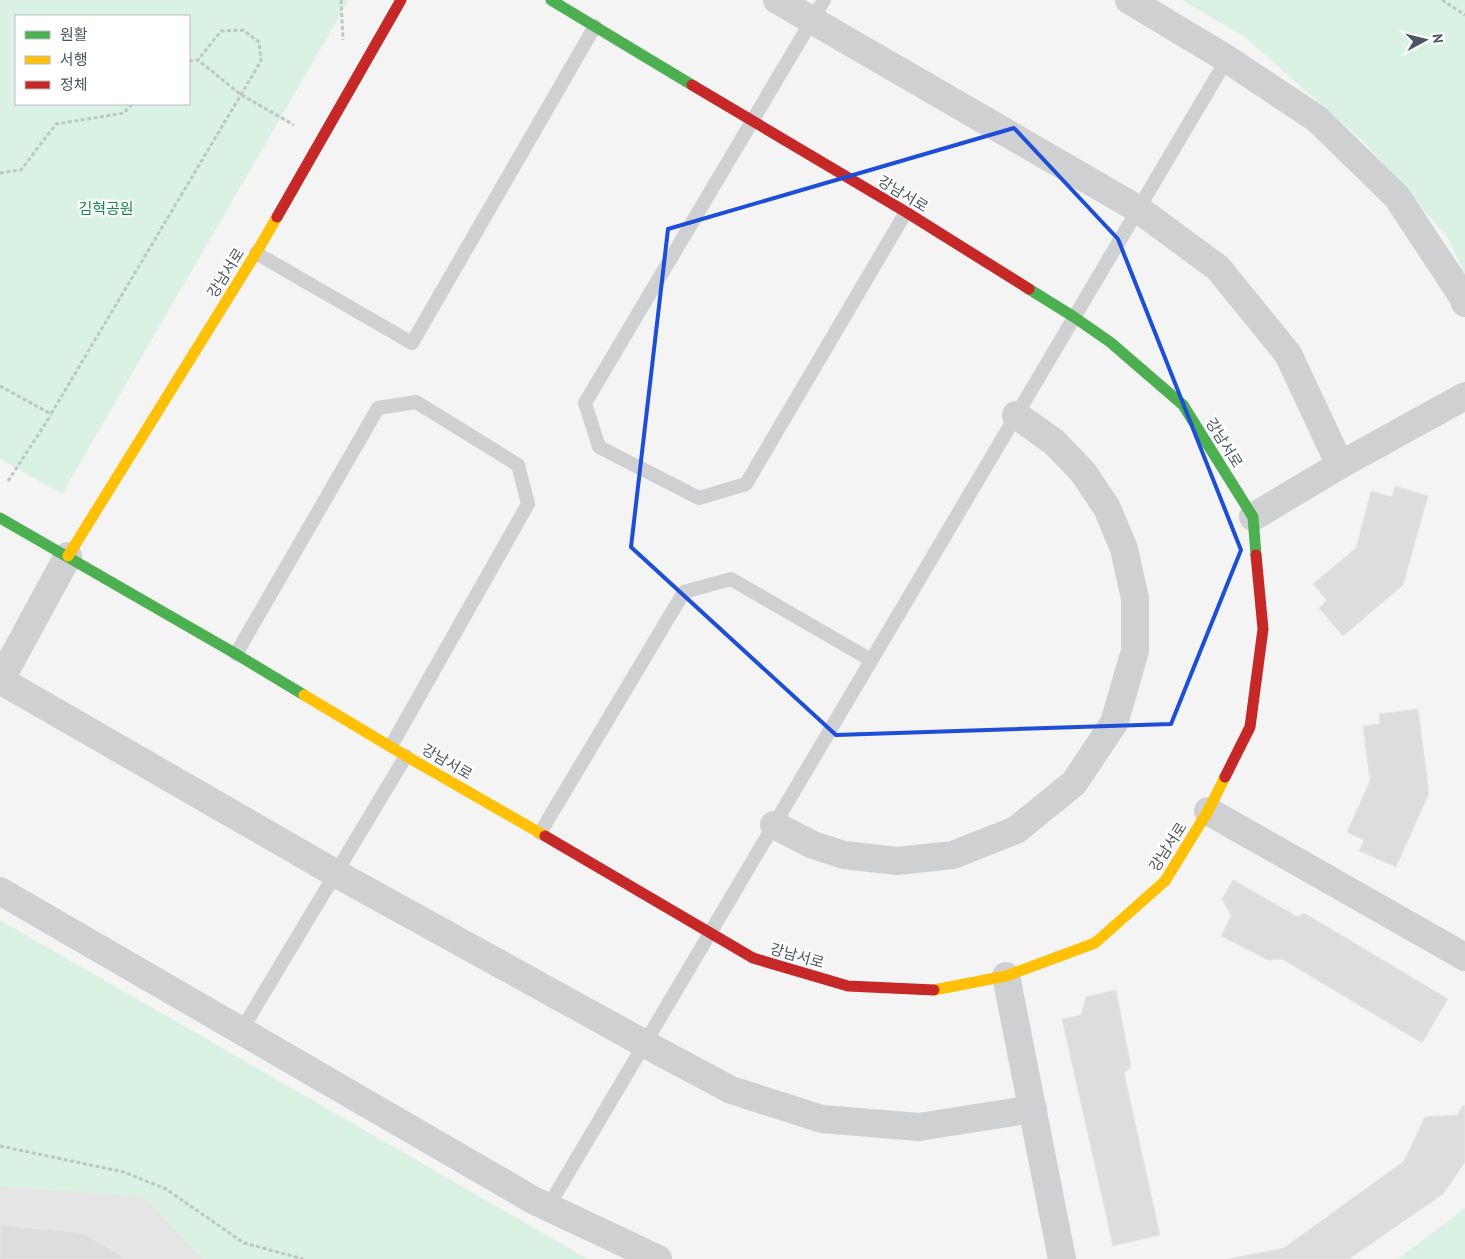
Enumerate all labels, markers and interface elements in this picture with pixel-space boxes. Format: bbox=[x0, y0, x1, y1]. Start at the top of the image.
legend bbox=[15, 15, 190, 105]
north arrow bbox=[1400, 15, 1450, 65]
text: 원활 bbox=[60, 25, 88, 44]
text: N bbox=[1428, 33, 1447, 44]
text: 서행 bbox=[60, 50, 88, 69]
text: 정체 bbox=[60, 75, 88, 94]
street label: 강남서로 bbox=[875, 171, 932, 216]
park label: 김혁공원 bbox=[78, 199, 134, 218]
street label: 강남서로 bbox=[203, 244, 248, 301]
street label: 강남서로 bbox=[1202, 414, 1247, 471]
street label: 강남서로 bbox=[419, 740, 476, 784]
street label: 강남서로 bbox=[1145, 818, 1191, 875]
street label: 강남서로 bbox=[768, 939, 826, 972]

